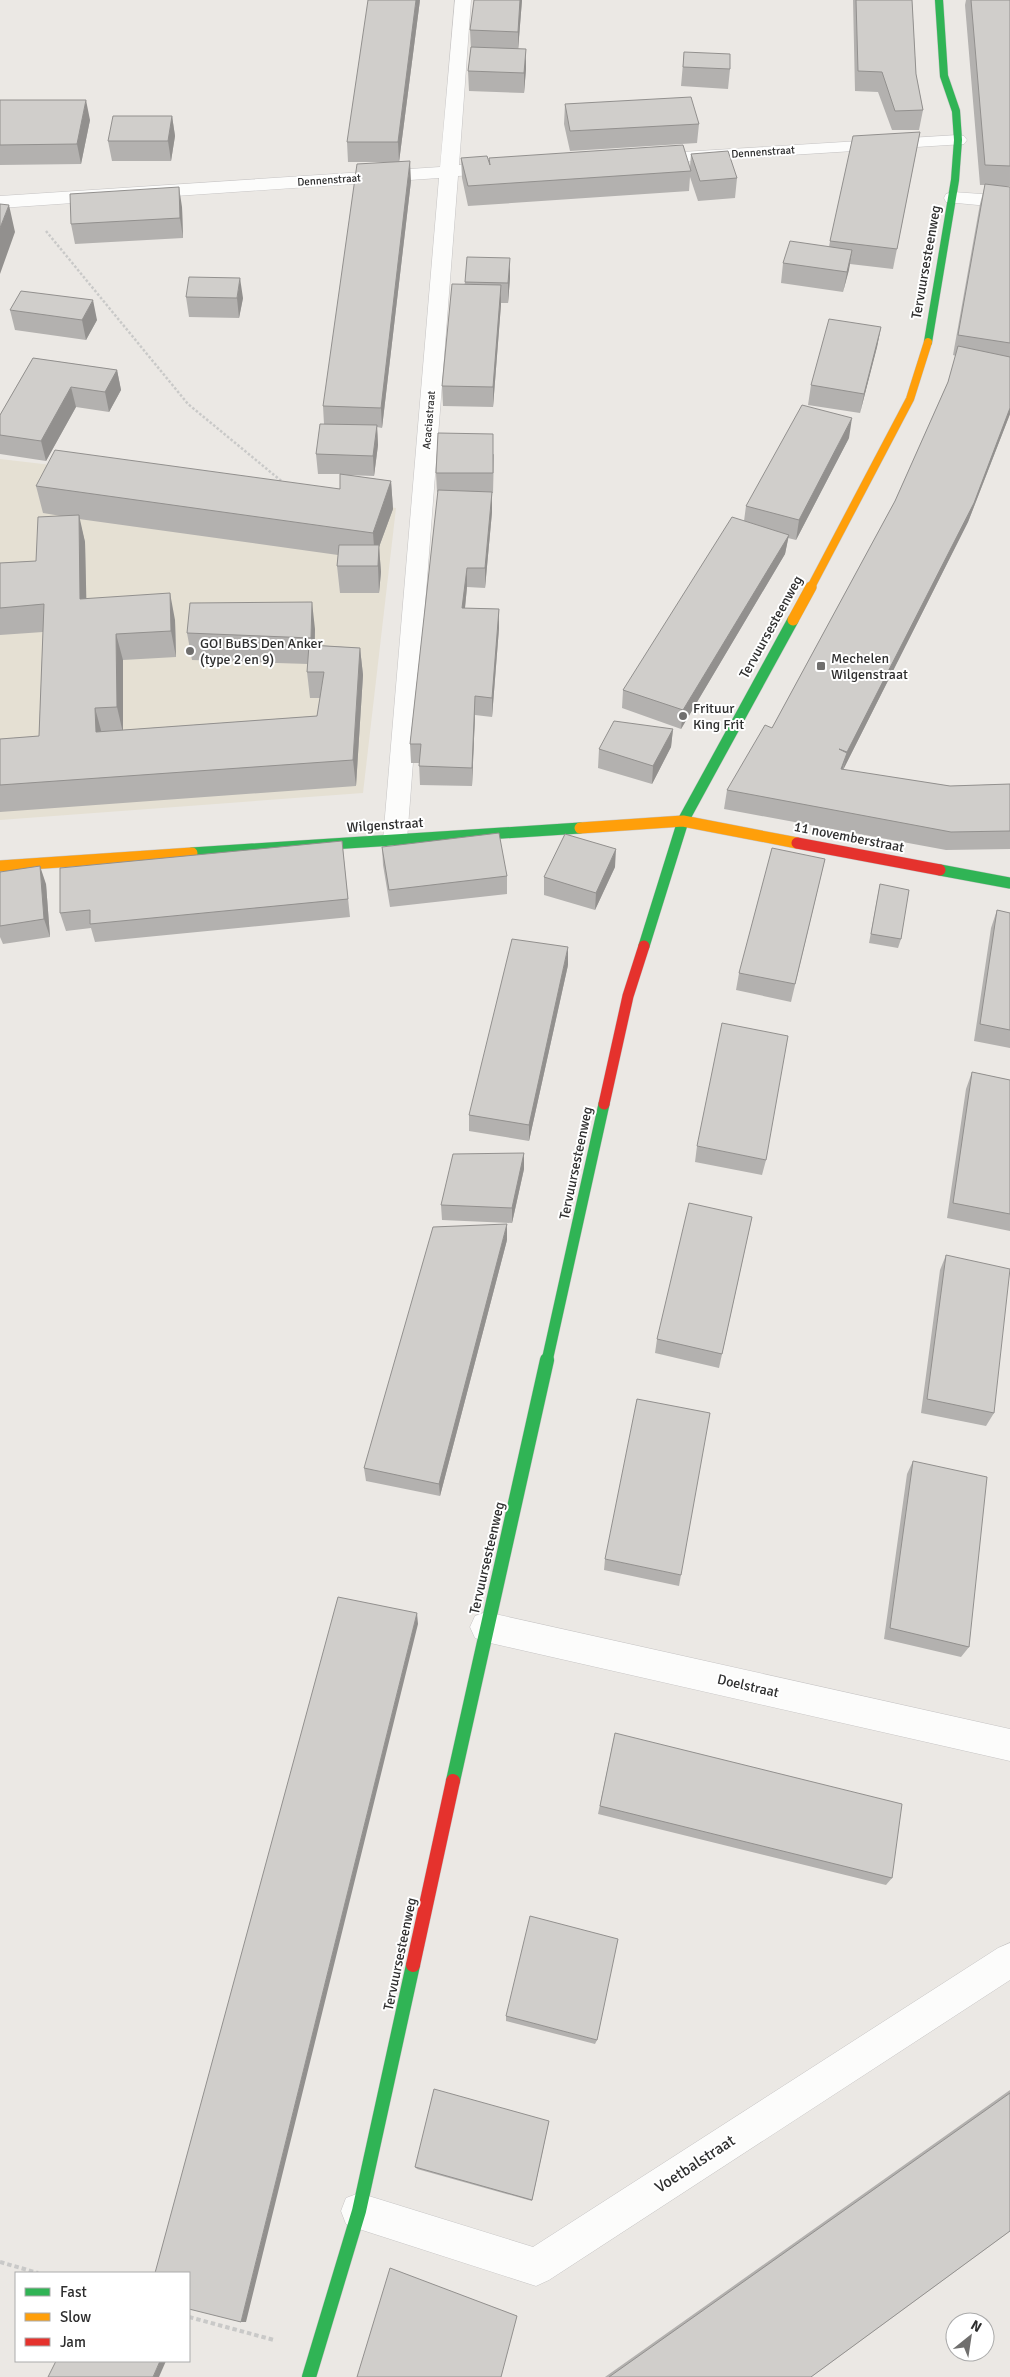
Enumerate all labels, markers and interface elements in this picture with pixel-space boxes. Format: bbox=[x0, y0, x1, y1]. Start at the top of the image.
street label: Dennenstraat bbox=[731, 143, 795, 161]
street label: Dennenstraat bbox=[297, 171, 361, 189]
street label: Tervuursesteenweg bbox=[908, 204, 944, 320]
street label: Acaciastraat bbox=[420, 390, 438, 450]
street label: Tervuursesteenweg bbox=[736, 573, 806, 681]
place label: GO! BuBS Den Anker (type 2 en 9) bbox=[200, 635, 324, 668]
marker: GO! BuBS Den Anker (type 2 en 9) bbox=[184, 645, 196, 657]
place label: Mechelen Wilgenstraat bbox=[831, 650, 908, 683]
marker: Mechelen Wilgenstraat bbox=[815, 660, 827, 672]
place label: Frituur King Frit bbox=[693, 700, 744, 733]
marker: Frituur King Frit bbox=[677, 710, 689, 722]
street label: Wilgenstraat bbox=[346, 814, 424, 836]
street label: 11 novemberstraat bbox=[792, 818, 906, 856]
street label: Tervuursesteenweg bbox=[556, 1105, 596, 1221]
street label: Tervuursesteenweg bbox=[466, 1500, 508, 1616]
street label: Doelstraat bbox=[716, 1671, 780, 1701]
street label: Tervuursesteenweg bbox=[380, 1896, 420, 2012]
street label: Voetbalstraat bbox=[651, 2130, 739, 2197]
legend bbox=[15, 2272, 190, 2362]
text: Fast bbox=[60, 2283, 87, 2301]
text: Slow bbox=[60, 2308, 91, 2326]
north arrow bbox=[945, 2312, 995, 2362]
text: N bbox=[968, 2316, 985, 2336]
text: Jam bbox=[60, 2333, 86, 2351]

